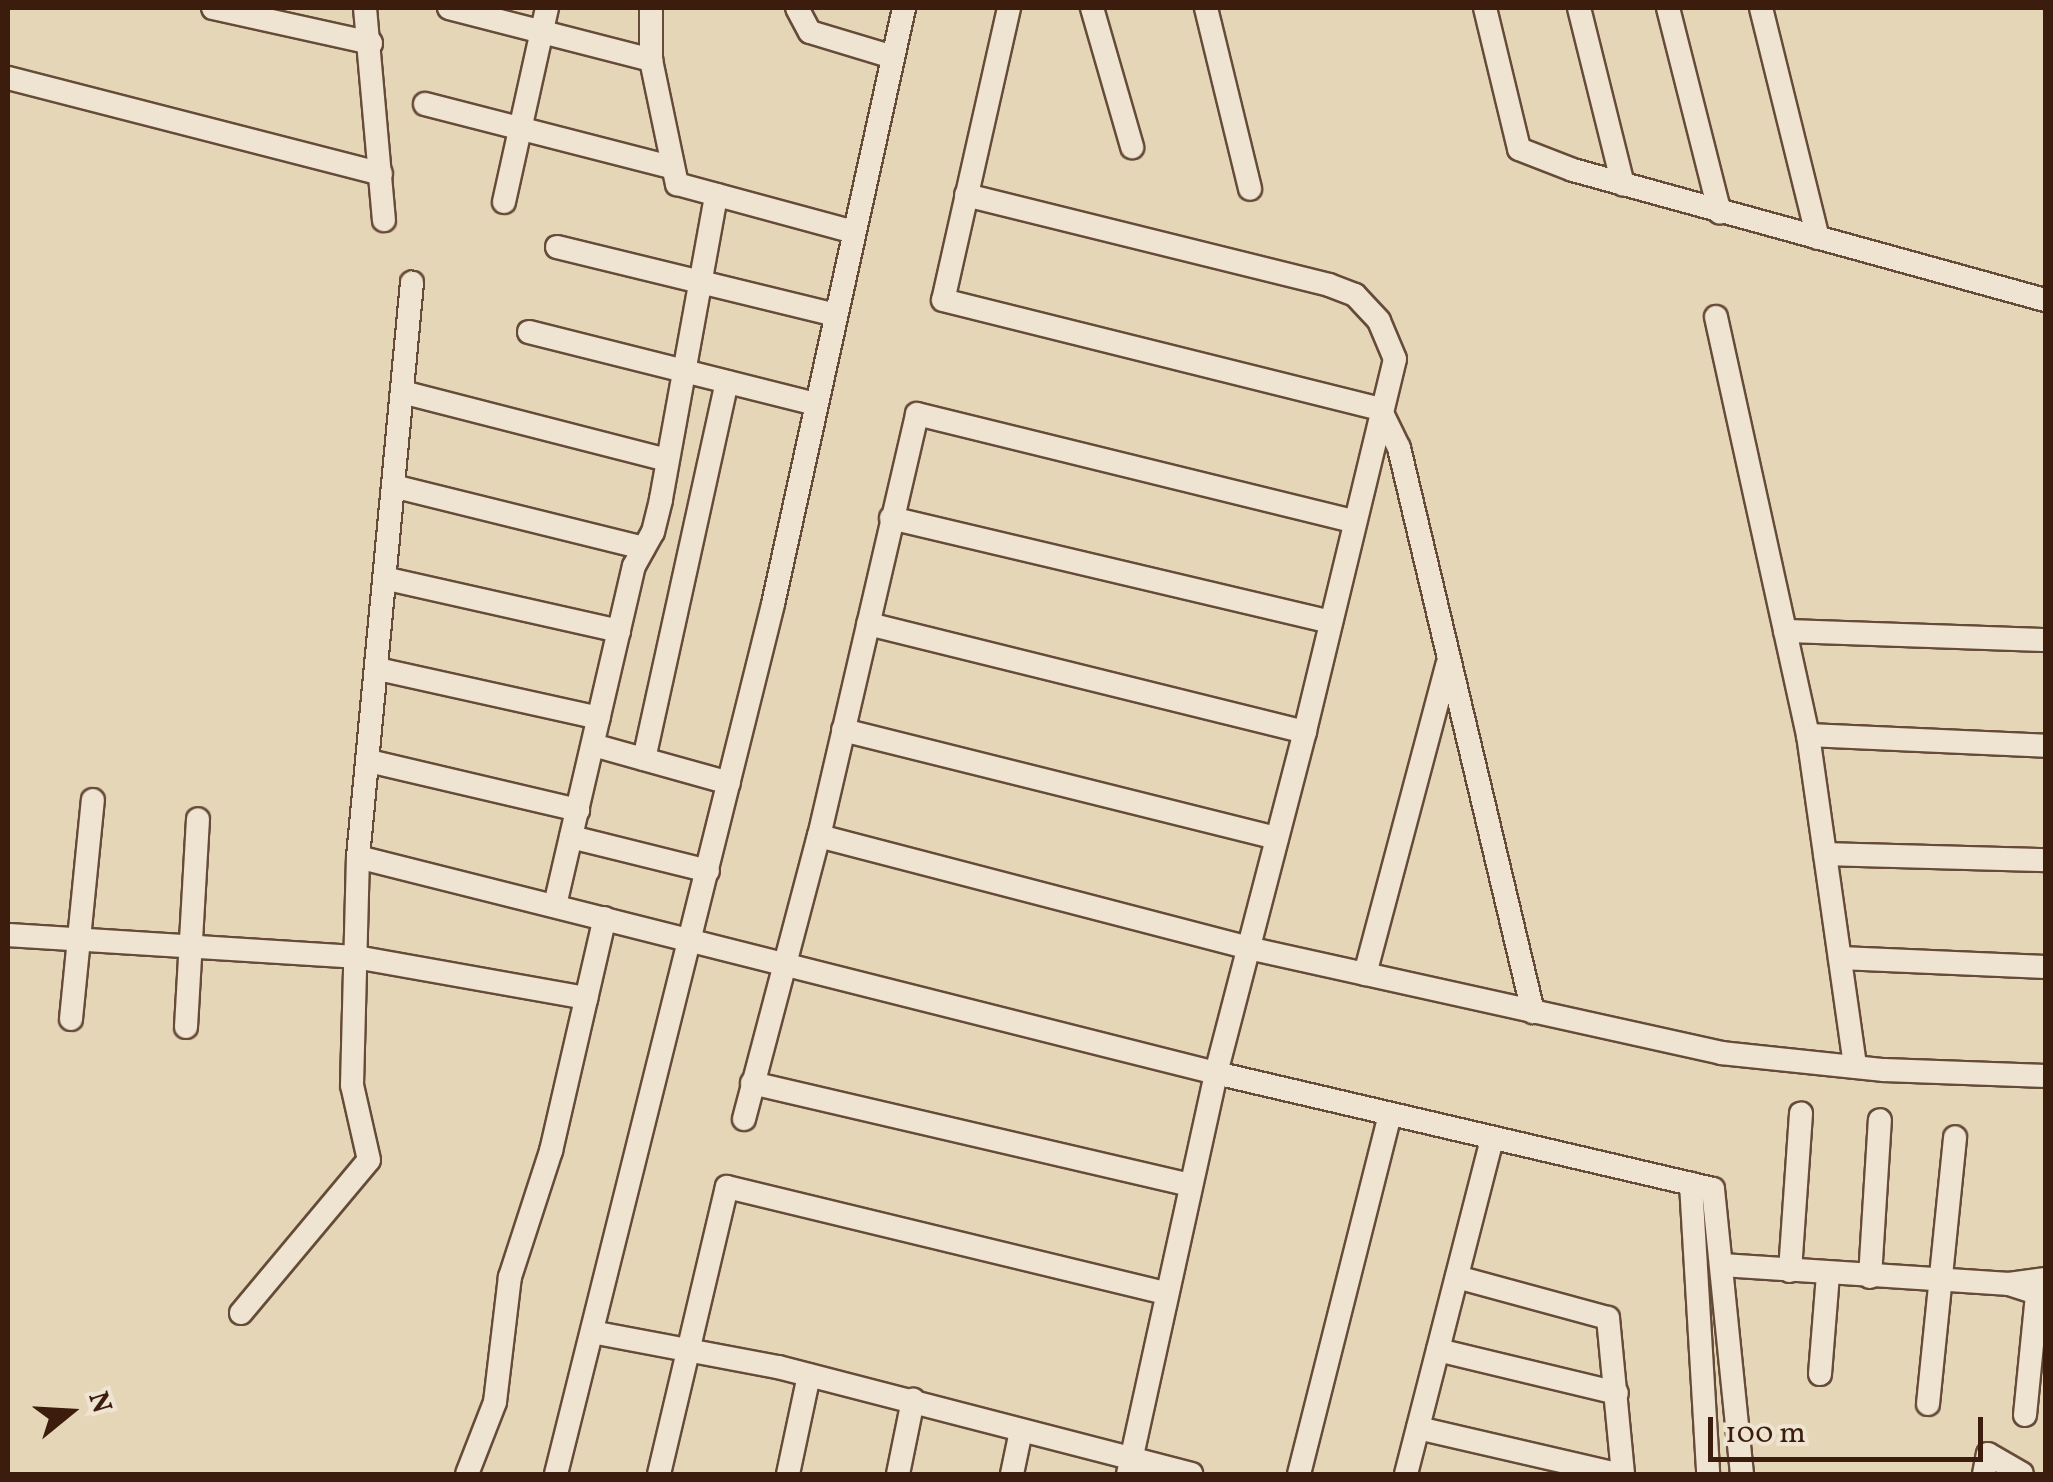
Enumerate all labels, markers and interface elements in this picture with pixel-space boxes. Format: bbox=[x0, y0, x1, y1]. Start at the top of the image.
north arrow bbox=[20, 1362, 120, 1462]
text: N bbox=[77, 1387, 121, 1418]
scale bar bbox=[1713, 1397, 1988, 1459]
text: 100 m bbox=[1725, 1413, 1806, 1455]

